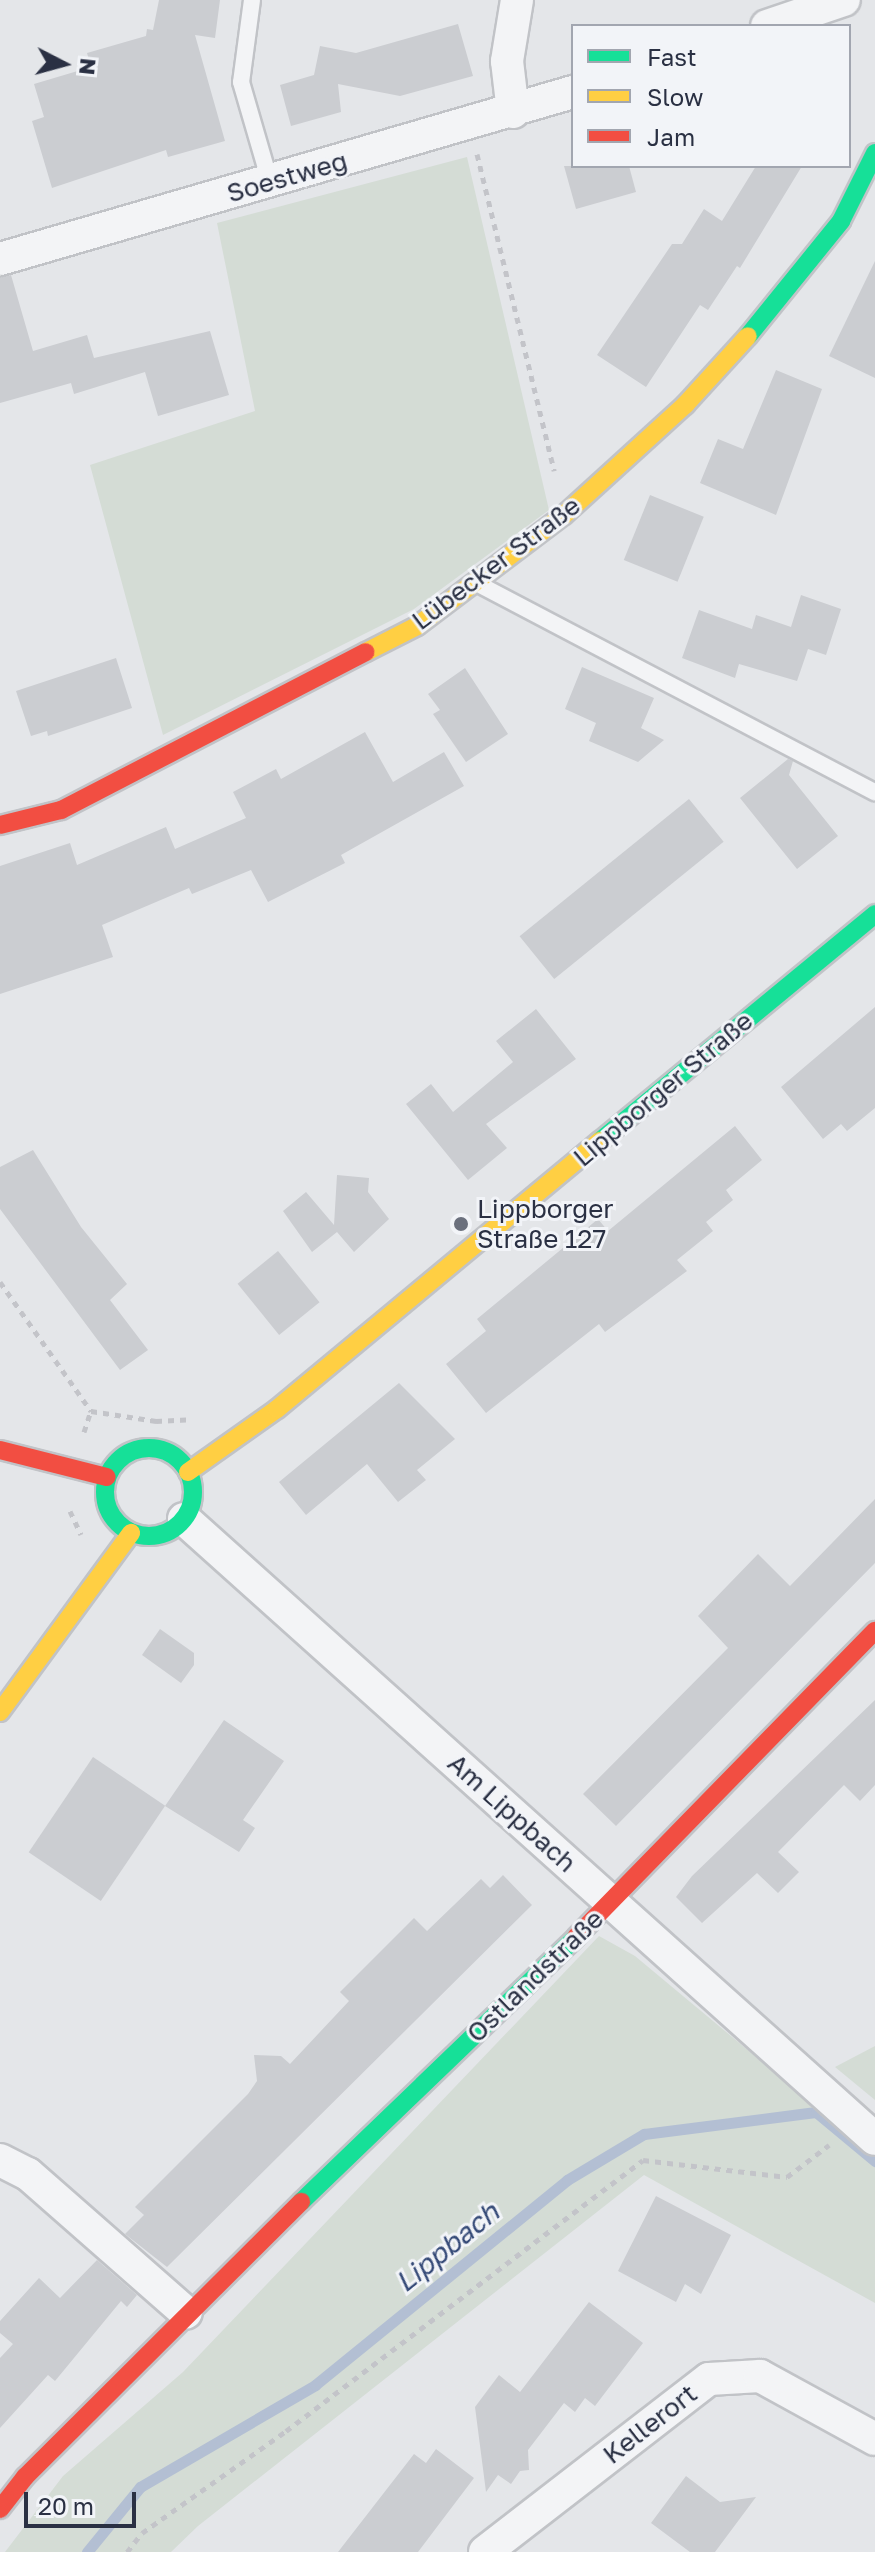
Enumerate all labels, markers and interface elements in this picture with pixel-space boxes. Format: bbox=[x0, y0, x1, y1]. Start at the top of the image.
north arrow bbox=[24, 24, 104, 104]
legend bbox=[571, 24, 851, 168]
text: Fast bbox=[647, 42, 697, 71]
text: N bbox=[74, 57, 103, 76]
text: Slow bbox=[647, 82, 703, 111]
text: Jam bbox=[647, 122, 695, 151]
street label: Soestweg bbox=[223, 145, 351, 209]
street label: Lübecker Straße bbox=[406, 490, 586, 636]
street label: Lippborger Straße bbox=[567, 1005, 759, 1173]
place label: Lippborger Straße 127 bbox=[477, 1193, 613, 1254]
marker: Lippborger Straße 127 bbox=[452, 1215, 470, 1233]
street label: Am Lippbach bbox=[442, 1747, 582, 1879]
street label: Ostlandstraße bbox=[460, 1903, 610, 2049]
water label: Lippbach bbox=[388, 2195, 506, 2299]
street label: Kellerort bbox=[597, 2378, 703, 2470]
scale bar bbox=[28, 2476, 140, 2526]
text: 20 m bbox=[38, 2491, 94, 2520]

